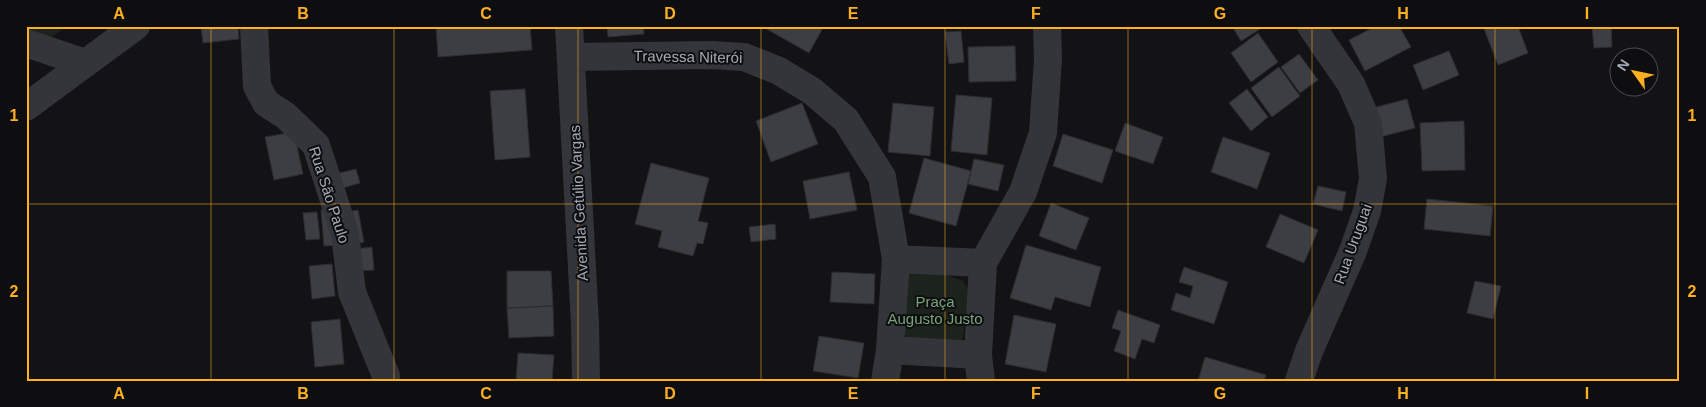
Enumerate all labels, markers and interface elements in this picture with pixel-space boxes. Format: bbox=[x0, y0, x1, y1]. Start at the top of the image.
text: A bbox=[113, 5, 125, 22]
text: B bbox=[297, 5, 309, 22]
text: C bbox=[480, 5, 492, 22]
text: D bbox=[664, 5, 676, 22]
text: E bbox=[848, 5, 859, 22]
text: F bbox=[1031, 5, 1041, 22]
text: G bbox=[1214, 5, 1226, 22]
text: H bbox=[1397, 5, 1409, 22]
text: I bbox=[1585, 5, 1589, 22]
street label: Travessa Niterói bbox=[634, 47, 742, 66]
north arrow bbox=[1608, 48, 1658, 98]
text: N bbox=[1614, 56, 1633, 74]
text: 1 bbox=[10, 107, 19, 124]
text: 1 bbox=[1688, 107, 1697, 124]
street label: Avenida Getúlio Vargas bbox=[566, 125, 591, 281]
street label: Rua São Paulo bbox=[306, 144, 353, 245]
street label: Rua Uruguai bbox=[1330, 201, 1375, 286]
text: 2 bbox=[10, 283, 19, 300]
text: 2 bbox=[1688, 283, 1697, 300]
park label: Praça Augusto Justo bbox=[887, 293, 983, 327]
text: A bbox=[113, 385, 125, 402]
text: B bbox=[297, 385, 309, 402]
text: C bbox=[480, 385, 492, 402]
text: D bbox=[664, 385, 676, 402]
text: E bbox=[848, 385, 859, 402]
text: F bbox=[1031, 385, 1041, 402]
text: G bbox=[1214, 385, 1226, 402]
text: H bbox=[1397, 385, 1409, 402]
text: I bbox=[1585, 385, 1589, 402]

